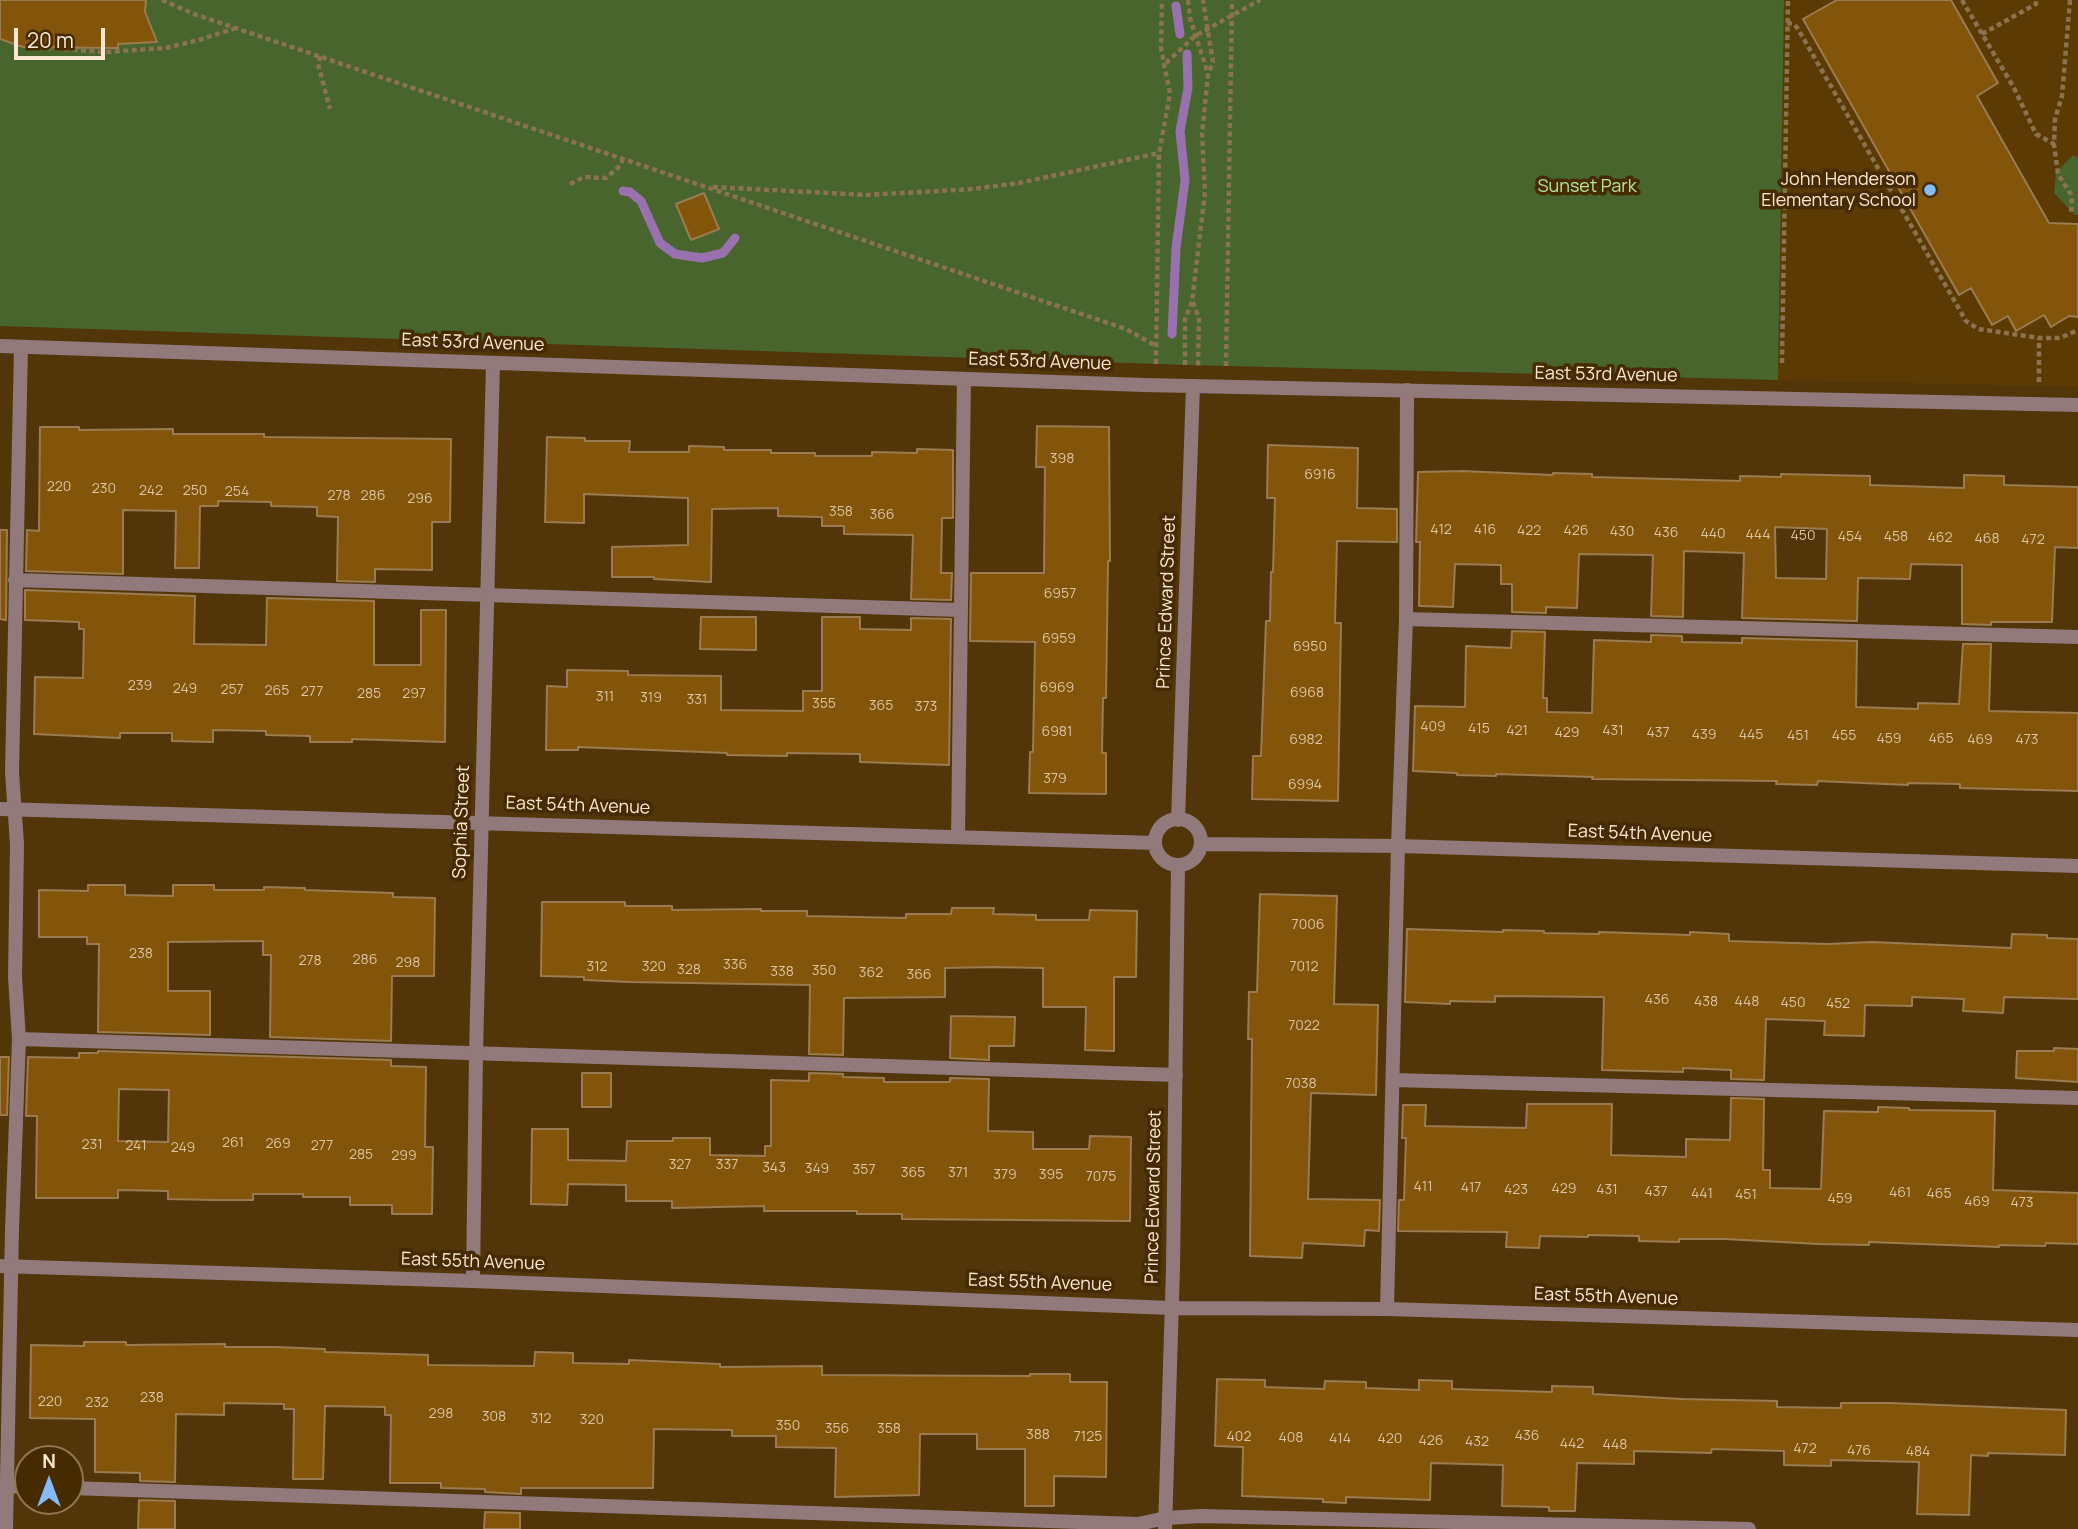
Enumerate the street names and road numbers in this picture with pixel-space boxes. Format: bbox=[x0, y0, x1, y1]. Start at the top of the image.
street label: East 53rd Avenue bbox=[401, 330, 545, 356]
street label: East 53rd Avenue bbox=[968, 349, 1112, 375]
street label: East 53rd Avenue bbox=[1534, 363, 1678, 387]
street label: Prince Edward Street bbox=[1153, 515, 1181, 689]
street label: Sophia Street bbox=[449, 765, 475, 879]
street label: East 54th Avenue bbox=[505, 793, 651, 819]
street label: East 54th Avenue bbox=[1567, 821, 1713, 847]
street label: Prince Edward Street bbox=[1142, 1110, 1166, 1284]
street label: East 55th Avenue bbox=[400, 1249, 546, 1275]
street label: East 55th Avenue bbox=[967, 1270, 1113, 1296]
street label: East 55th Avenue bbox=[1533, 1284, 1679, 1310]

